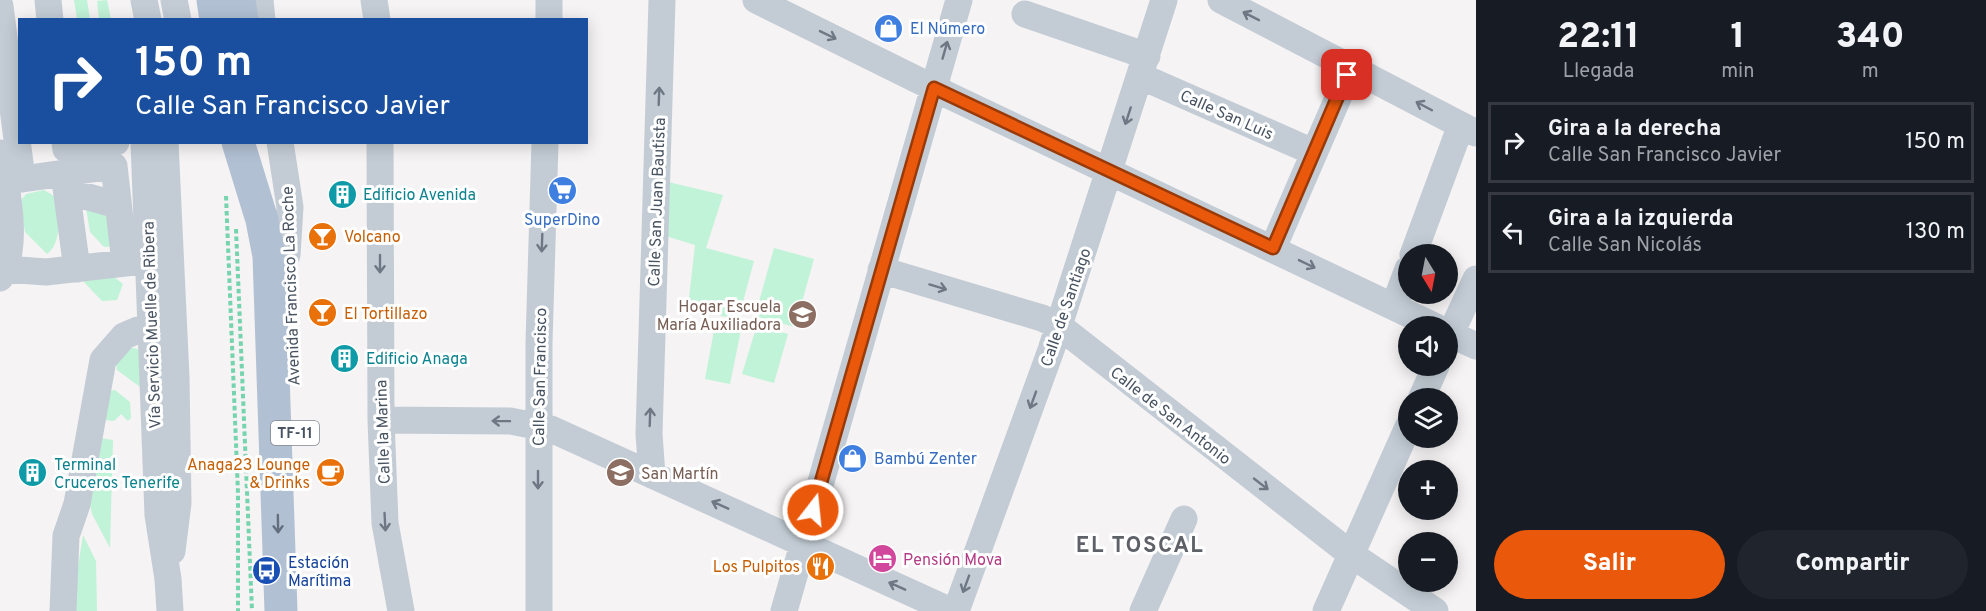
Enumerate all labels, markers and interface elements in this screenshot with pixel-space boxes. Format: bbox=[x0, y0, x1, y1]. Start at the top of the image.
one-way arrow bbox=[1243, 10, 1261, 21]
shop icon: El Número bbox=[873, 12, 905, 44]
text: 22:11 bbox=[1557, 15, 1640, 61]
text: 1 bbox=[1730, 15, 1745, 61]
text: 340 bbox=[1836, 15, 1905, 61]
place label: El Número bbox=[910, 20, 985, 40]
one-way arrow bbox=[818, 30, 836, 41]
text: 150 m bbox=[135, 38, 252, 91]
one-way arrow bbox=[940, 41, 951, 60]
icon: right bbox=[36, 42, 114, 120]
pin bbox=[1321, 49, 1372, 100]
icon: arrive bbox=[1330, 58, 1363, 91]
text: Llegada bbox=[1563, 59, 1634, 85]
text: min bbox=[1721, 59, 1754, 85]
text: m bbox=[1862, 59, 1879, 85]
street label: Calle San Luis bbox=[1176, 86, 1276, 145]
one-way arrow bbox=[653, 87, 665, 107]
text: Calle San Francisco Javier bbox=[135, 90, 450, 124]
one-way arrow bbox=[1416, 100, 1434, 111]
one-way arrow bbox=[1122, 106, 1133, 125]
text: Gira a la derecha bbox=[1548, 116, 1721, 143]
street label: Calle San Juan Bautista bbox=[645, 117, 671, 287]
icon: right bbox=[1497, 126, 1530, 159]
text: 150 m bbox=[1905, 129, 1965, 156]
text: Calle San Francisco Javier bbox=[1548, 143, 1781, 169]
supermarket icon: SuperDino bbox=[546, 175, 578, 207]
building icon: Edificio Avenida bbox=[326, 178, 358, 210]
street label: Avenida Francisco La Roche bbox=[279, 186, 305, 386]
place label: Edificio Avenida bbox=[363, 186, 476, 206]
text: Gira a la izquierda bbox=[1548, 206, 1734, 233]
place label: SuperDino bbox=[524, 211, 600, 231]
icon: left bbox=[1497, 216, 1530, 249]
text: 130 m bbox=[1906, 219, 1965, 246]
bar icon: Volcano bbox=[307, 220, 339, 252]
street label: Vía Servicio Muelle de Ribera bbox=[139, 221, 167, 429]
place label: Volcano bbox=[344, 228, 401, 248]
one-way arrow bbox=[536, 232, 548, 252]
text: Calle San Nicolás bbox=[1548, 233, 1702, 259]
north arrow bbox=[1398, 244, 1458, 304]
map controls bbox=[1398, 244, 1458, 592]
street label: Calle de Santiago bbox=[1037, 246, 1097, 370]
one-way arrow bbox=[374, 253, 386, 273]
one-way arrow bbox=[1297, 258, 1315, 270]
one-way arrow bbox=[928, 282, 947, 293]
bar icon: El Tortillazo bbox=[307, 297, 339, 329]
place label: Hogar Escuela María Auxiliadora bbox=[657, 298, 781, 336]
school or university icon: Hogar Escuela María Auxiliadora bbox=[786, 299, 818, 331]
place label: El Tortillazo bbox=[344, 305, 428, 325]
street label: Calle San Francisco bbox=[530, 308, 552, 446]
button: sound bbox=[1398, 316, 1458, 376]
building icon: Edificio Anaga bbox=[329, 342, 361, 374]
place label: Edificio Anaga bbox=[366, 350, 468, 370]
street label: Calle de San Antonio bbox=[1105, 363, 1234, 470]
street label: Calle la Marina bbox=[372, 379, 396, 485]
button: layers bbox=[1398, 388, 1458, 448]
one-way arrow bbox=[1026, 390, 1037, 409]
one-way arrow bbox=[644, 407, 655, 427]
one-way arrow bbox=[491, 415, 511, 427]
road number: TF-11 bbox=[271, 421, 319, 445]
shop icon: Bambú Zenter bbox=[837, 442, 869, 474]
place label: Bambú Zenter bbox=[874, 450, 977, 470]
place label: Terminal Cruceros Tenerife bbox=[54, 456, 180, 494]
place label: Anaga23 Lounge & Drinks bbox=[187, 456, 310, 494]
building icon: Terminal Cruceros Tenerife bbox=[17, 457, 49, 489]
cafe icon: Anaga23 Lounge & Drinks bbox=[315, 457, 347, 489]
school or university icon: San Martín bbox=[604, 457, 636, 489]
button: + bbox=[1398, 460, 1458, 520]
place label: San Martín bbox=[641, 465, 719, 485]
one-way arrow bbox=[532, 469, 544, 489]
position arrow bbox=[781, 478, 845, 542]
one-way arrow bbox=[1252, 478, 1268, 490]
one-way arrow bbox=[712, 499, 730, 511]
one-way arrow bbox=[380, 511, 391, 531]
one-way arrow bbox=[272, 513, 284, 533]
button: Salir bbox=[1494, 530, 1725, 599]
button: Compartir bbox=[1737, 530, 1968, 599]
button: − bbox=[1398, 532, 1458, 592]
district label: EL TOSCAL bbox=[1076, 533, 1204, 560]
hotel icon: Pensión Mova bbox=[866, 543, 898, 575]
restaurant icon: Los Pulpitos bbox=[805, 550, 837, 582]
place label: Pensión Mova bbox=[903, 551, 1002, 571]
place label: Estación Marítima bbox=[288, 554, 351, 592]
bus stop icon: Estación Marítima bbox=[251, 555, 283, 587]
place label: Los Pulpitos bbox=[713, 558, 800, 578]
one-way arrow bbox=[960, 574, 971, 593]
one-way arrow bbox=[889, 580, 907, 592]

